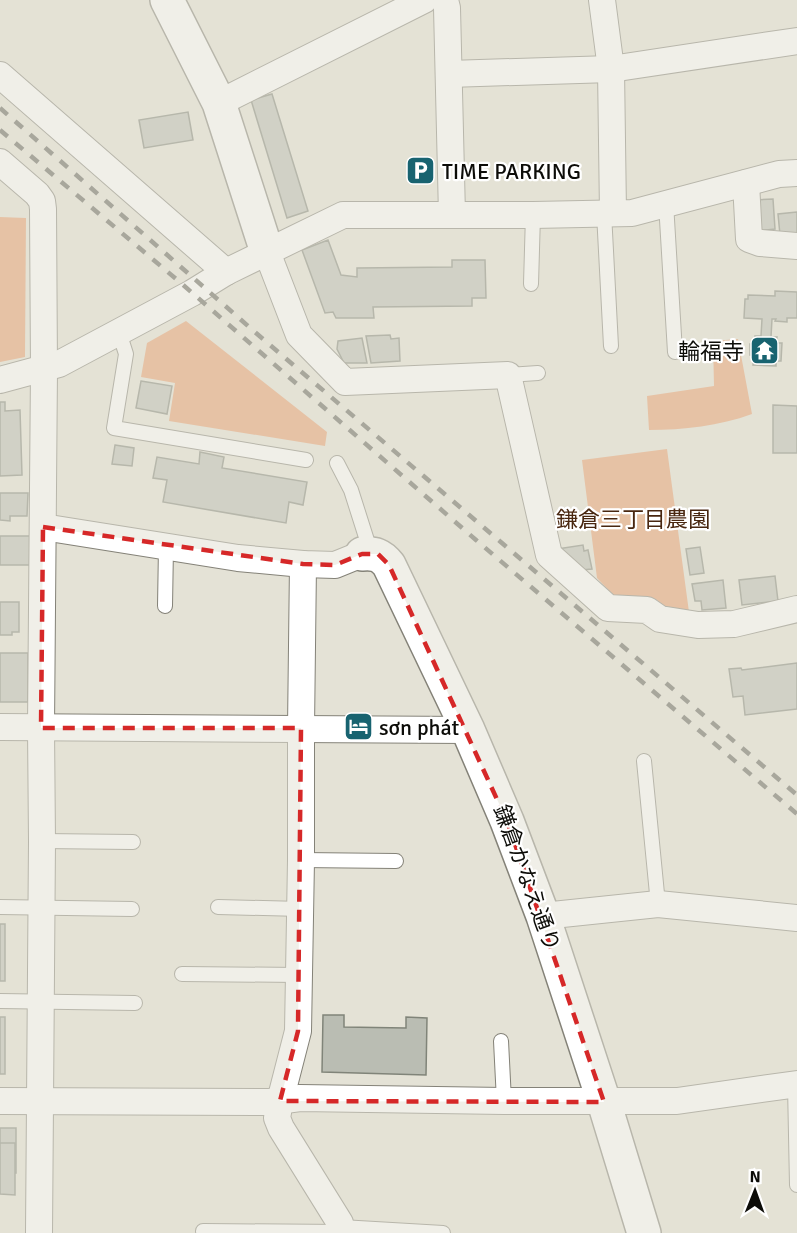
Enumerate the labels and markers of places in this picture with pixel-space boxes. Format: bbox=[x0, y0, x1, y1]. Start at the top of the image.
parking icon: TIME PARKING bbox=[405, 155, 437, 187]
place label: TIME PARKING bbox=[442, 158, 581, 185]
temple icon: 輪福寺 bbox=[749, 335, 781, 367]
place label: 輪福寺 bbox=[678, 338, 744, 365]
hotel icon: sơn phát bbox=[342, 711, 374, 743]
place label: sơn phát bbox=[379, 714, 459, 741]

